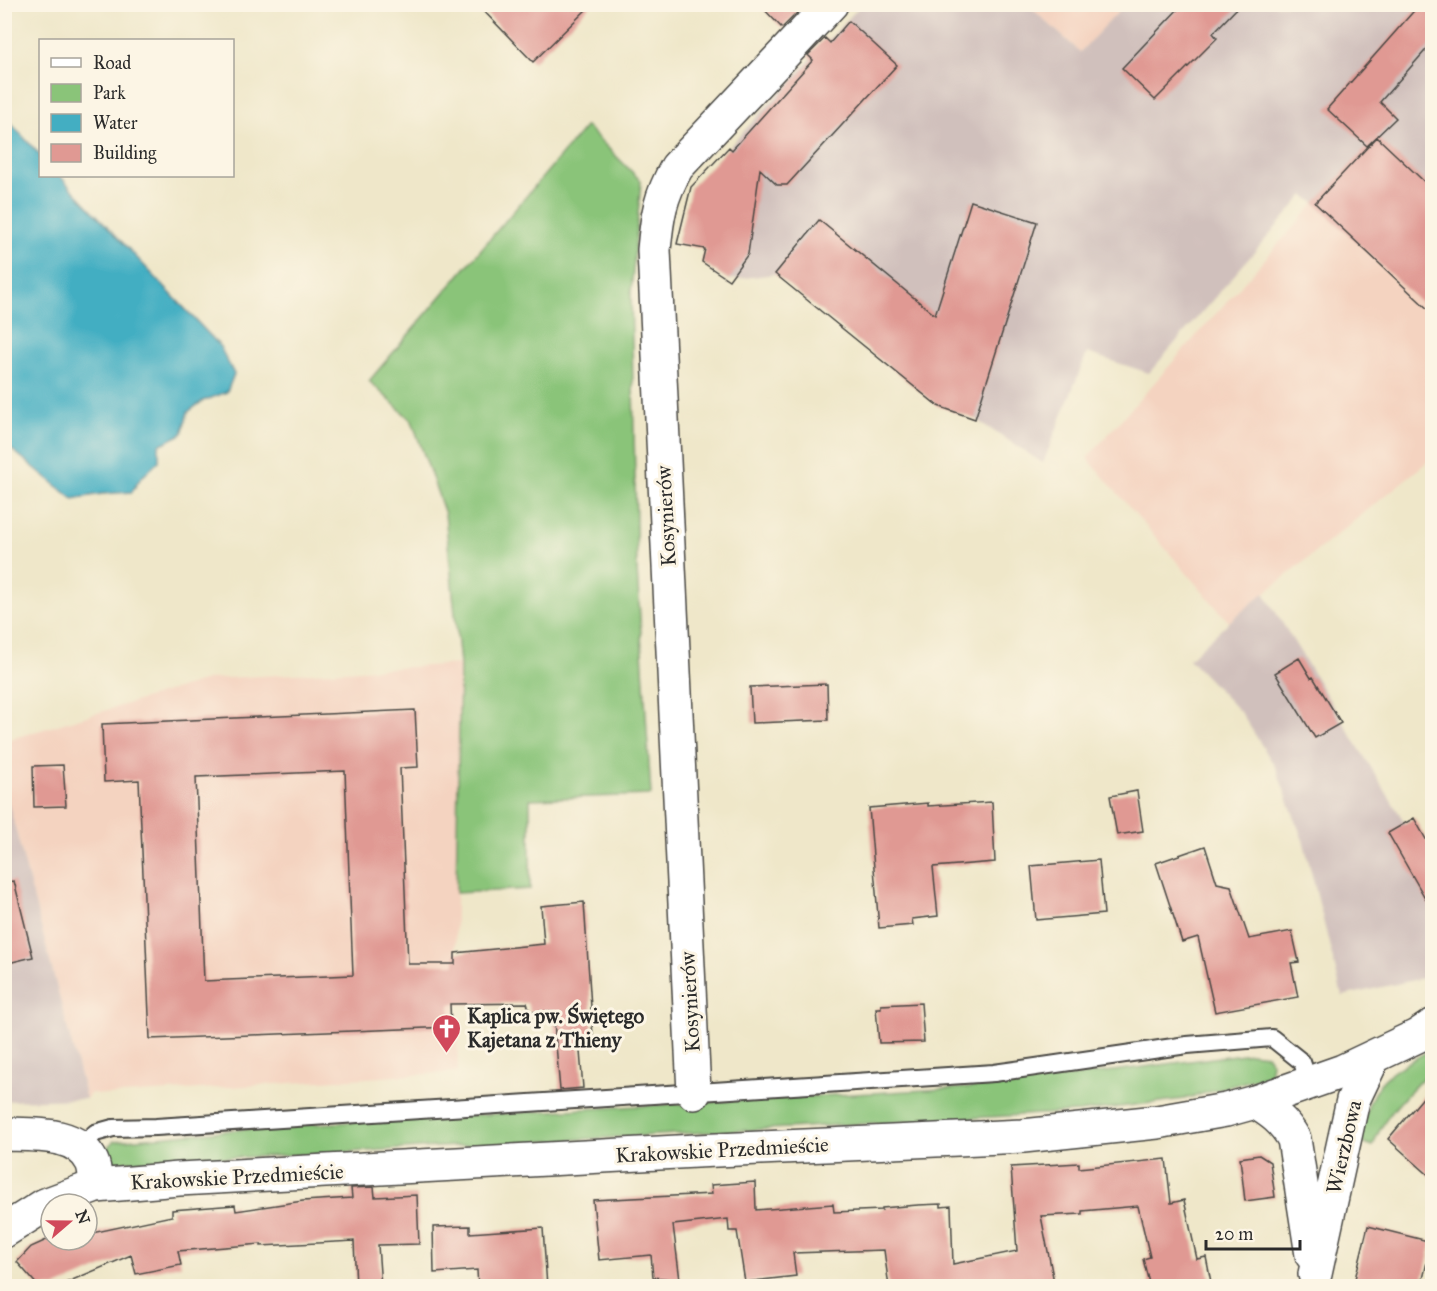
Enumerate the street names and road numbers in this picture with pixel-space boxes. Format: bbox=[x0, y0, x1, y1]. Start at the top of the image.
street label: Kosynierów bbox=[650, 465, 682, 567]
street label: Kosynierów bbox=[674, 951, 706, 1053]
street label: Wierzbowa bbox=[1321, 1097, 1367, 1196]
street label: Krakowskie Przedmieście bbox=[615, 1131, 830, 1169]
street label: Krakowskie Przedmieście bbox=[130, 1158, 345, 1196]

